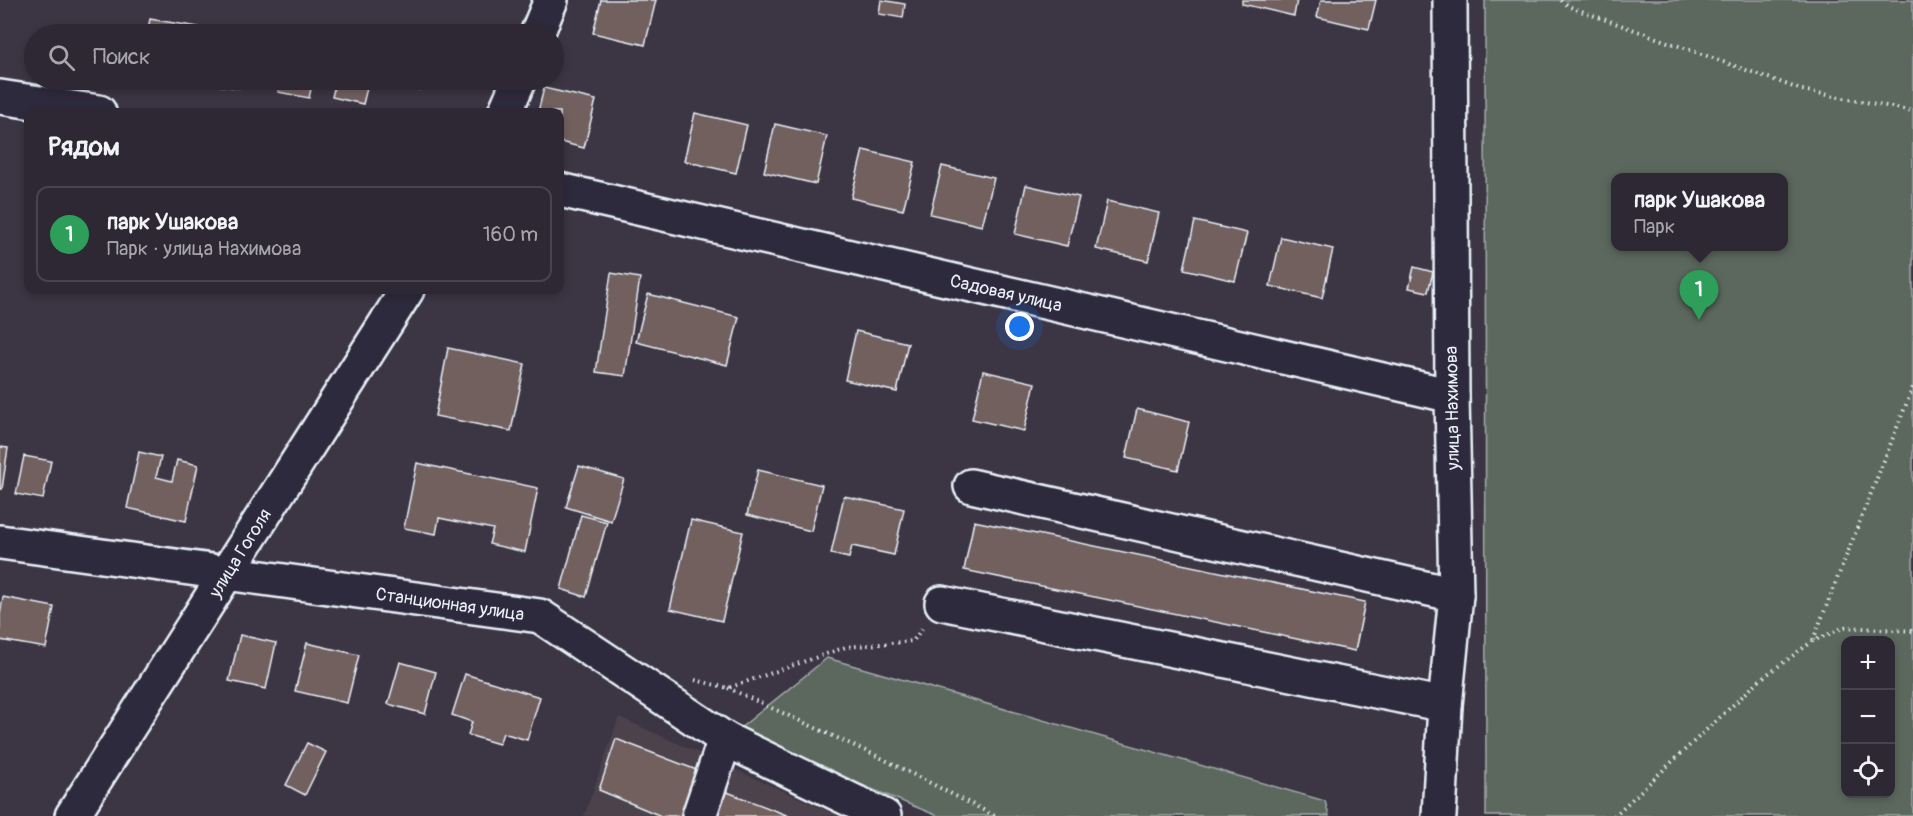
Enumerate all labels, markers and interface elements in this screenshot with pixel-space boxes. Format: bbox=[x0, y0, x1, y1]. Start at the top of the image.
search box bbox=[24, 24, 564, 90]
icon: search bbox=[45, 41, 78, 74]
text: Поиск bbox=[93, 43, 150, 71]
text: Рядом bbox=[48, 131, 120, 163]
popup bbox=[1611, 173, 1788, 251]
text: парк Ушакова bbox=[1634, 186, 1765, 214]
text: парк Ушакова bbox=[107, 208, 238, 236]
text: Парк bbox=[1634, 214, 1675, 239]
text: 1 bbox=[66, 222, 73, 247]
text: 160 m bbox=[483, 222, 538, 247]
text: Парк · улица Нахимова bbox=[107, 236, 301, 261]
street label: Садовая улица bbox=[948, 269, 1064, 318]
pin: 1 bbox=[1680, 270, 1718, 320]
your location bbox=[1005, 312, 1034, 341]
street label: улица Нахимова bbox=[1440, 346, 1465, 471]
street label: улица Гоголя bbox=[203, 504, 277, 603]
street label: Станционная улица bbox=[374, 583, 526, 626]
map controls bbox=[1841, 636, 1895, 798]
button: + bbox=[1841, 636, 1895, 690]
button: − bbox=[1841, 690, 1895, 744]
button: locate bbox=[1841, 744, 1895, 798]

